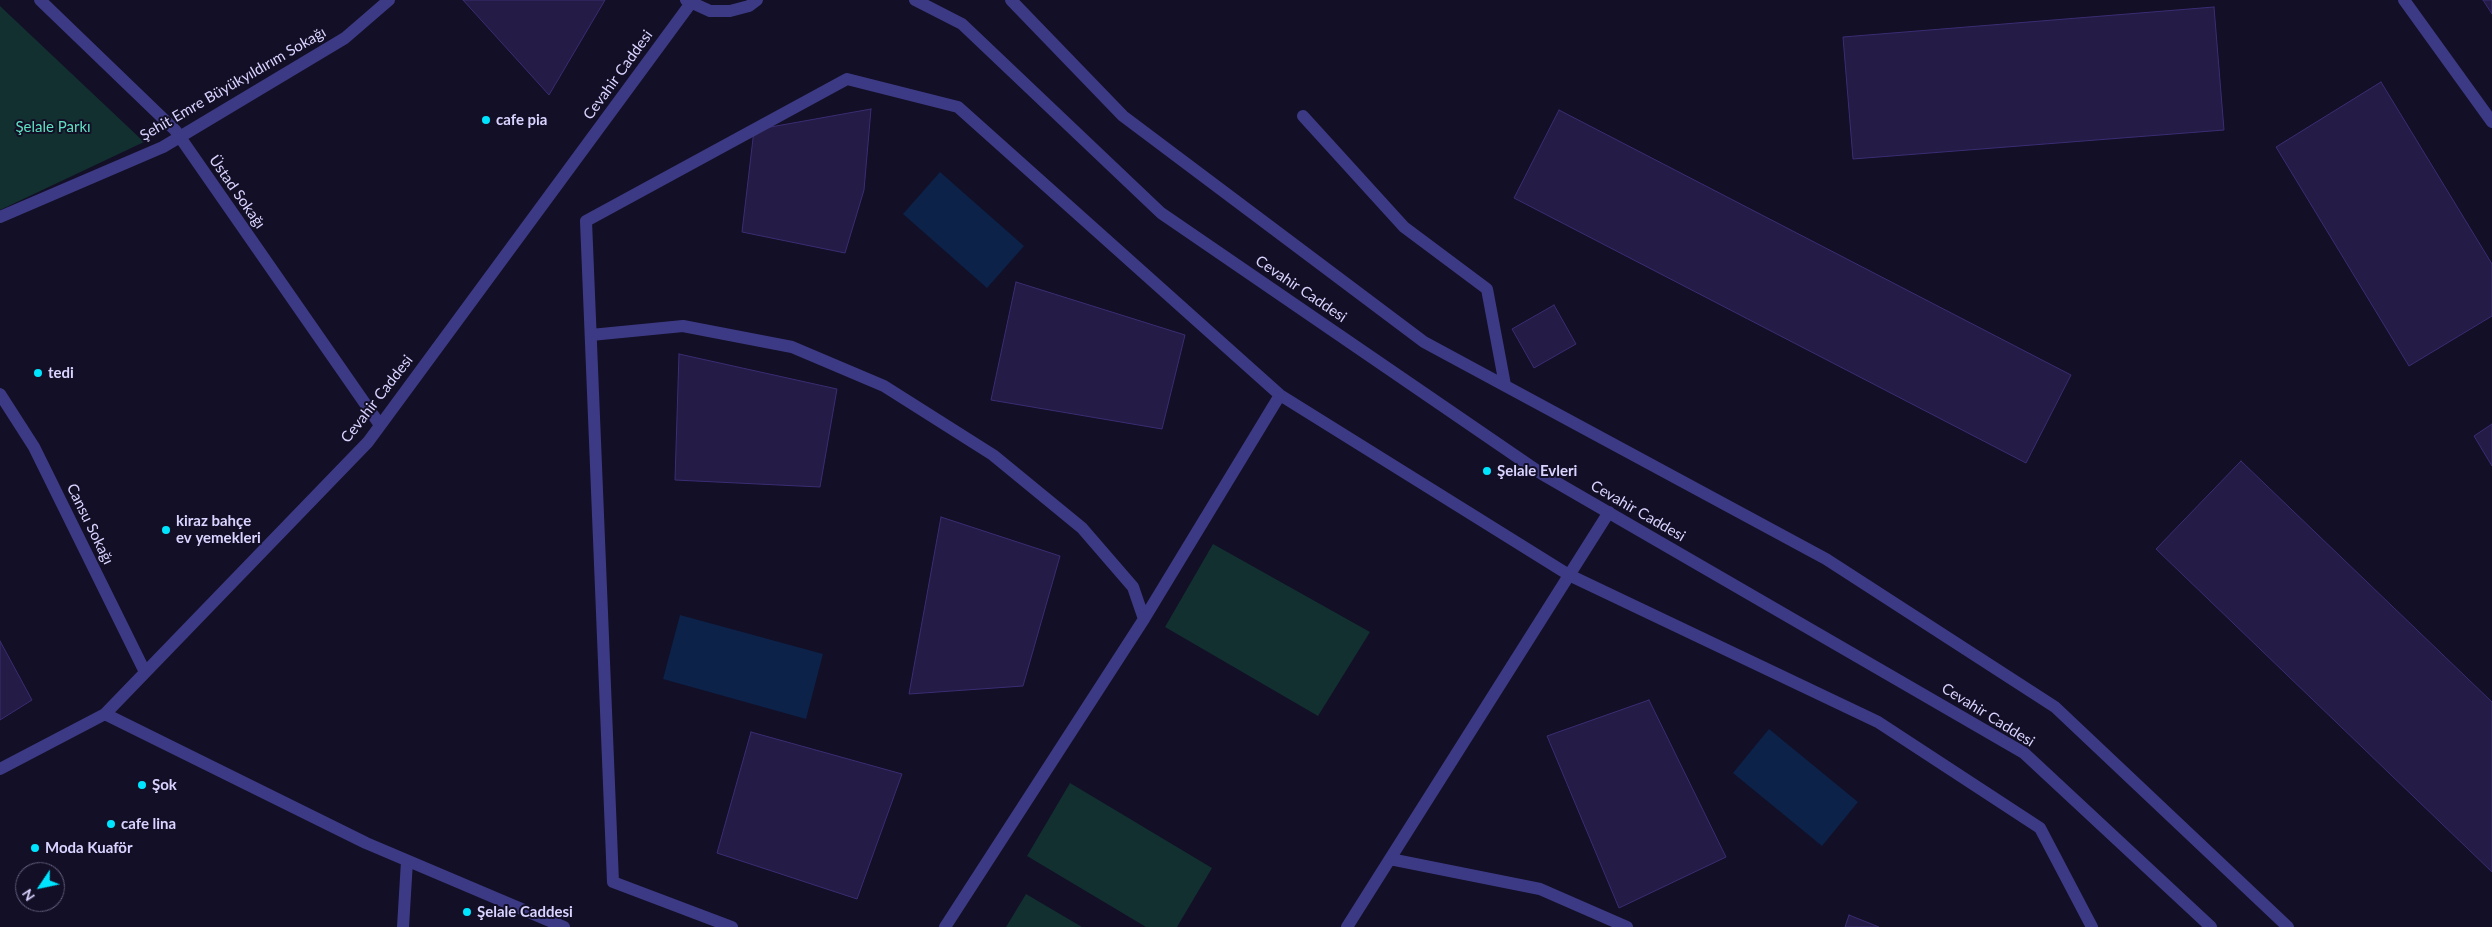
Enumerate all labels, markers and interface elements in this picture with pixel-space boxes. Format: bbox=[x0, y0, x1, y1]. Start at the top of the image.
street label: Şehit Emre Büyükyıldırım Sokağı bbox=[137, 23, 329, 145]
street label: Cevahir Caddesi bbox=[580, 27, 656, 123]
place label: cafe pia bbox=[496, 111, 547, 129]
marker: cafe pia bbox=[480, 114, 492, 126]
park label: Şelale Parkı bbox=[15, 118, 91, 136]
street label: Üstad Sokağı bbox=[205, 152, 269, 232]
street label: Cevahir Caddesi bbox=[1252, 252, 1350, 326]
street label: Cevahir Caddesi bbox=[337, 352, 417, 446]
place label: tedi bbox=[48, 364, 74, 382]
marker: tedi bbox=[32, 367, 44, 379]
place label: Şelale Evleri bbox=[1497, 462, 1577, 480]
marker: Şelale Evleri bbox=[1481, 465, 1493, 477]
street label: Cevahir Caddesi bbox=[1588, 477, 1688, 545]
street label: Cansu Sokağı bbox=[63, 481, 117, 567]
place label: kiraz bahçe ev yemekleri bbox=[176, 512, 261, 547]
marker: kiraz bahçe ev yemekleri bbox=[160, 524, 172, 536]
street label: Cevahir Caddesi bbox=[1938, 679, 2038, 751]
place label: Şok bbox=[152, 776, 177, 794]
marker: Şok bbox=[136, 779, 148, 791]
place label: cafe lina bbox=[121, 815, 176, 833]
marker: cafe lina bbox=[105, 818, 117, 830]
place label: Moda Kuaför bbox=[45, 839, 133, 857]
marker: Moda Kuaför bbox=[29, 842, 41, 854]
north arrow bbox=[15, 862, 65, 912]
text: N bbox=[18, 886, 38, 904]
place label: Şelale Caddesi bbox=[477, 903, 573, 921]
marker: Şelale Caddesi bbox=[461, 906, 473, 918]

